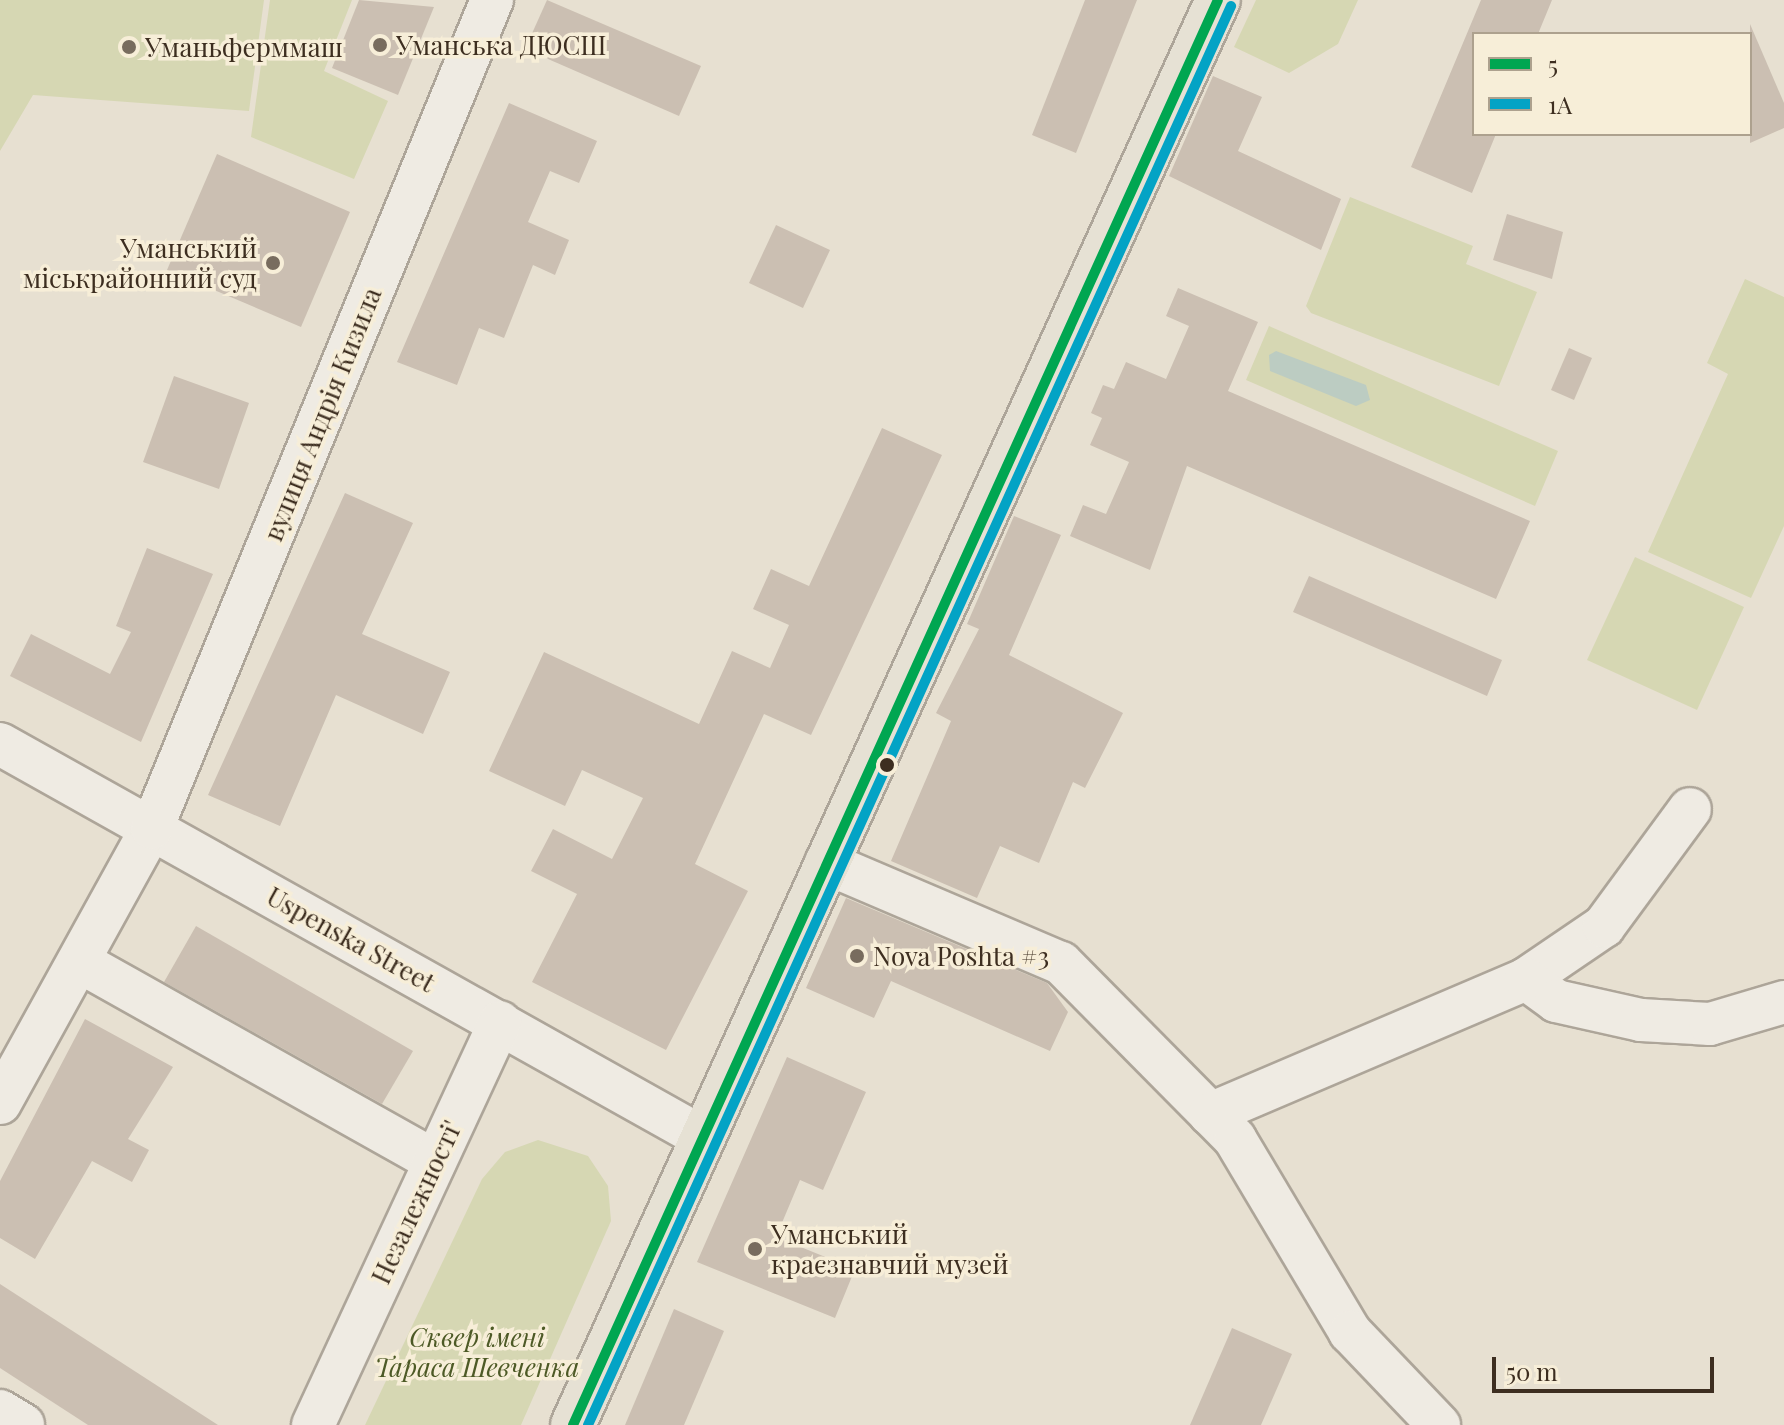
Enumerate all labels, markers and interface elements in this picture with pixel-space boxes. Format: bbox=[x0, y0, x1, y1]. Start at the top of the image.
place label: Уманська ДЮСШ bbox=[396, 29, 607, 61]
place label: Уманьферммаш bbox=[145, 31, 343, 63]
legend bbox=[1472, 32, 1752, 136]
marker: Уманська ДЮСШ bbox=[371, 36, 389, 54]
marker: Уманьферммаш bbox=[120, 38, 138, 56]
text: 5 bbox=[1548, 48, 1558, 80]
text: 1А bbox=[1548, 88, 1572, 120]
place label: Уманський міськрайонний суд bbox=[23, 232, 257, 294]
marker: Уманський міськрайонний суд bbox=[264, 254, 282, 272]
street label: вулиця Андрія Кизила bbox=[257, 283, 387, 545]
unlabelled marker bbox=[879, 757, 895, 773]
street label: Uspenska Street bbox=[261, 880, 441, 998]
place label: Nova Poshta #3 bbox=[873, 940, 1050, 972]
marker: Nova Poshta #3 bbox=[848, 947, 866, 965]
street label: Незалежності' bbox=[365, 1115, 467, 1289]
place label: Уманський краєзнавчий музей bbox=[771, 1218, 1008, 1280]
marker: Уманський краєзнавчий музей bbox=[746, 1240, 764, 1258]
park label: Сквер імені Тараса Шевченка bbox=[375, 1321, 579, 1382]
scale bar bbox=[1496, 1341, 1718, 1391]
text: 50 m bbox=[1506, 1355, 1558, 1387]

